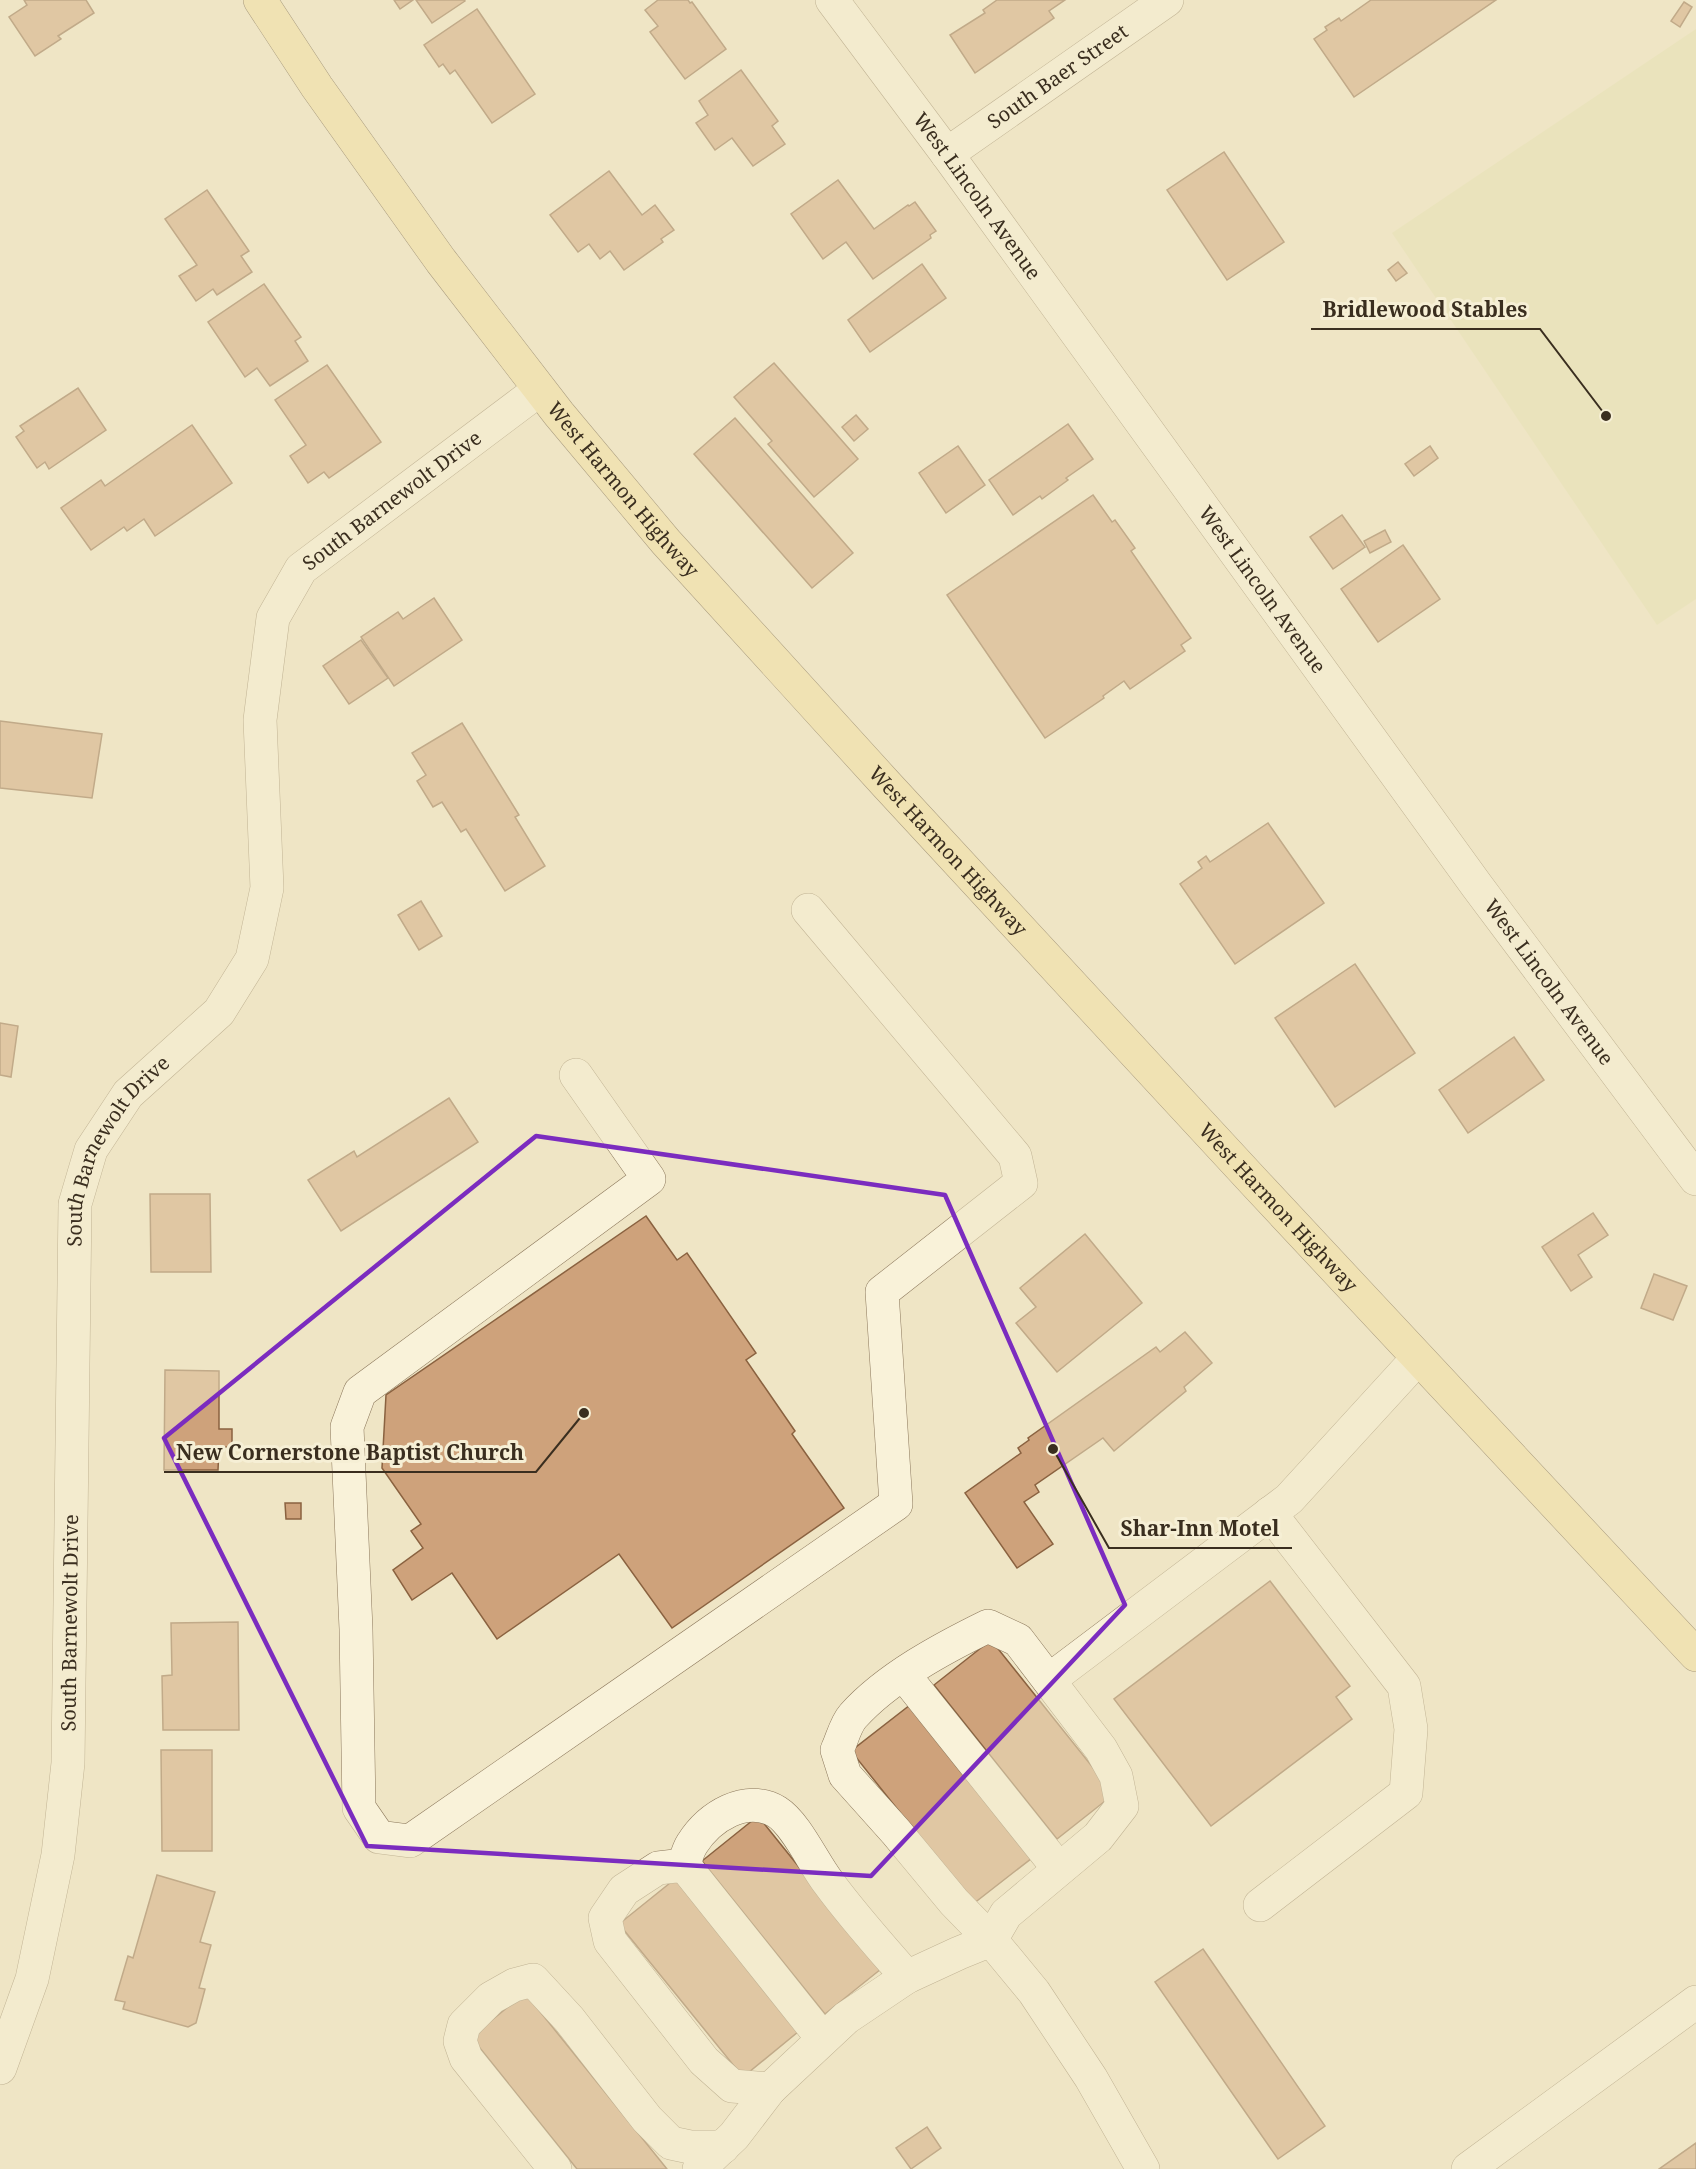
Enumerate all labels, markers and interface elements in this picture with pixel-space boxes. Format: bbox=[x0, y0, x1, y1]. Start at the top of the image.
street label: South Baer Street bbox=[982, 18, 1133, 135]
street label: West Lincoln Avenue bbox=[908, 107, 1048, 285]
callout: Bridlewood Stables bbox=[1311, 290, 1540, 329]
text: Bridlewood Stables bbox=[1323, 295, 1527, 323]
street label: West Harmon Highway bbox=[541, 396, 706, 583]
street label: South Barnewolt Drive bbox=[297, 424, 487, 576]
street label: West Lincoln Avenue bbox=[1193, 500, 1333, 679]
street label: West Harmon Highway bbox=[863, 760, 1034, 942]
street label: West Lincoln Avenue bbox=[1478, 893, 1620, 1070]
street label: South Barnewolt Drive bbox=[60, 1049, 175, 1247]
street label: West Harmon Highway bbox=[1193, 1117, 1365, 1298]
callout: New Cornerstone Baptist Church bbox=[164, 1433, 536, 1472]
text: New Cornerstone Baptist Church bbox=[176, 1438, 524, 1466]
callout: Shar-Inn Motel bbox=[1109, 1509, 1292, 1548]
street label: South Barnewolt Drive bbox=[54, 1514, 84, 1732]
text: Shar-Inn Motel bbox=[1121, 1514, 1280, 1542]

